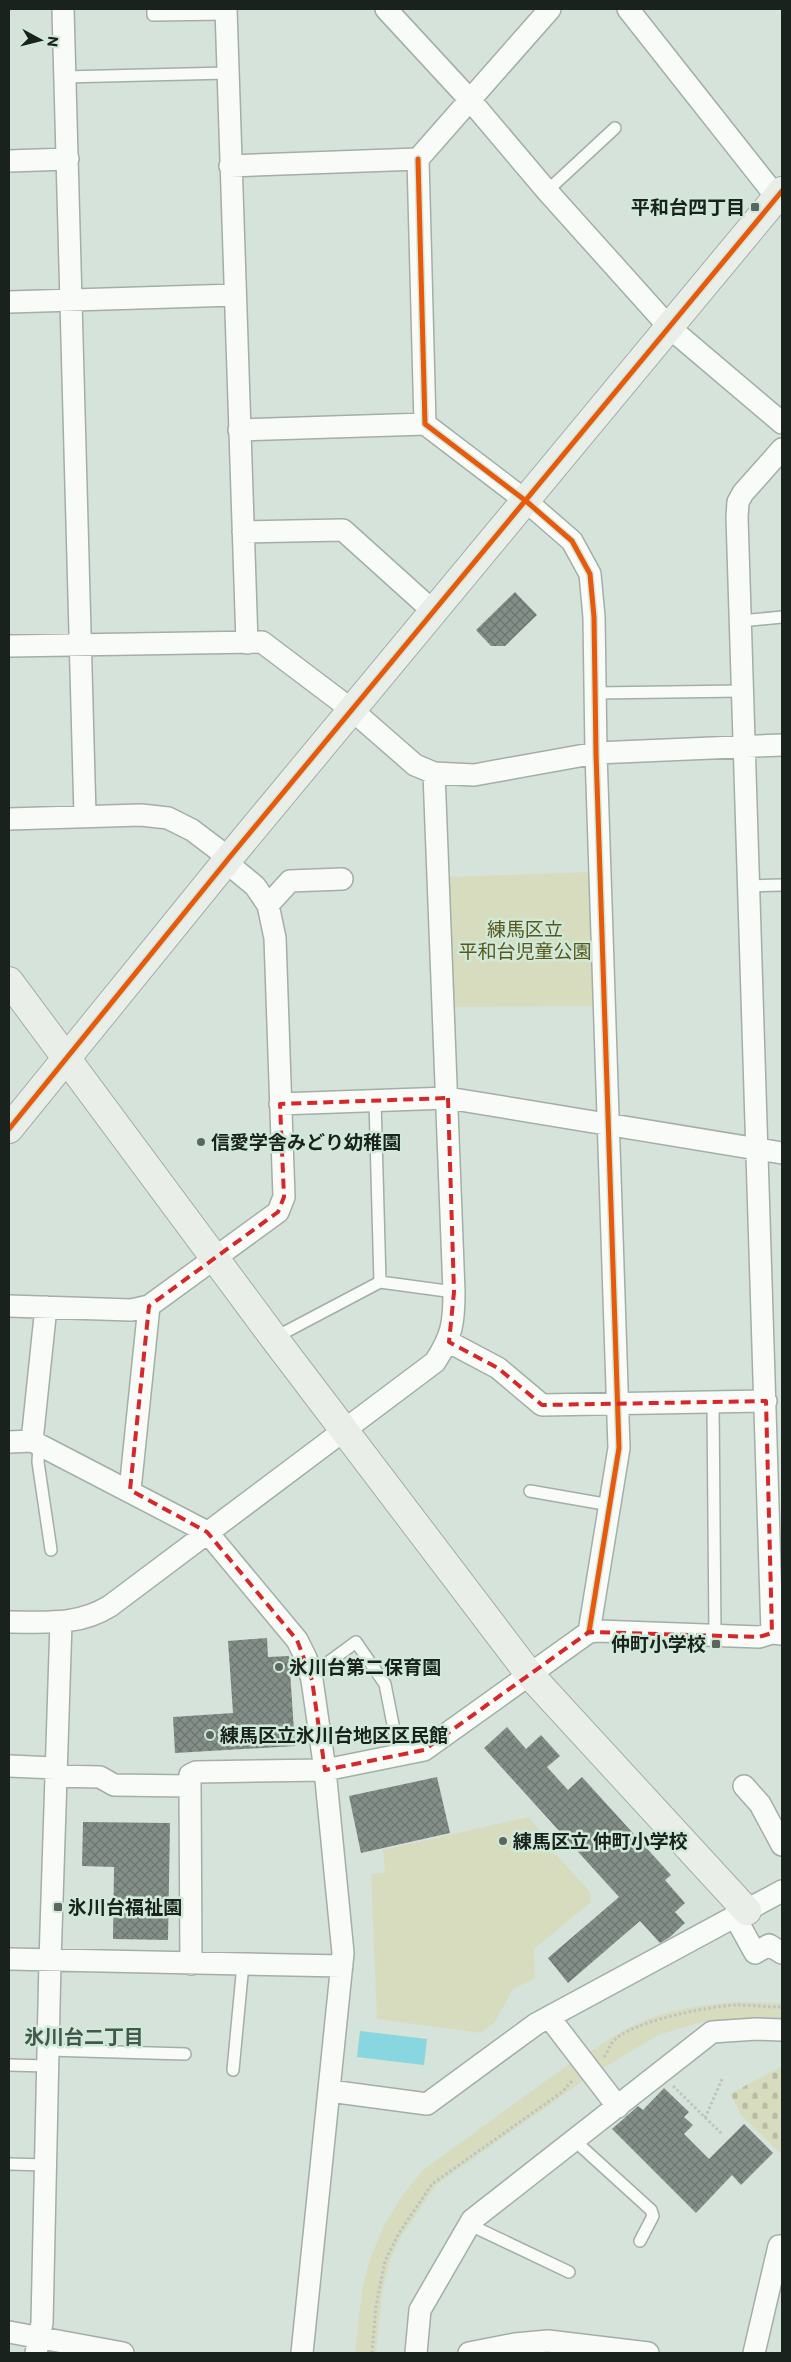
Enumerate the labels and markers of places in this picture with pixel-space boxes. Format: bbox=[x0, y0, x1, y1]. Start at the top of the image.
place label: 平和台四丁目 bbox=[631, 195, 745, 218]
marker: 平和台四丁目 bbox=[749, 201, 761, 213]
place label: 信愛学舎みどり幼稚園 bbox=[211, 1130, 401, 1153]
marker: 信愛学舎みどり幼稚園 bbox=[195, 1136, 207, 1148]
place label: 仲町小学校 bbox=[611, 1632, 706, 1655]
marker: 仲町小学校 bbox=[710, 1638, 722, 1650]
place label: 氷川台第二保育園 bbox=[289, 1655, 441, 1678]
marker: 氷川台第二保育園 bbox=[273, 1661, 285, 1673]
place label: 練馬区立氷川台地区区民館 bbox=[220, 1723, 448, 1746]
marker: 練馬区立氷川台地区区民館 bbox=[204, 1729, 216, 1741]
place label: 練馬区立 仲町小学校 bbox=[513, 1829, 688, 1852]
marker: 練馬区立 仲町小学校 bbox=[497, 1835, 509, 1847]
place label: 氷川台福祉園 bbox=[68, 1895, 182, 1918]
marker: 氷川台福祉園 bbox=[52, 1901, 64, 1913]

